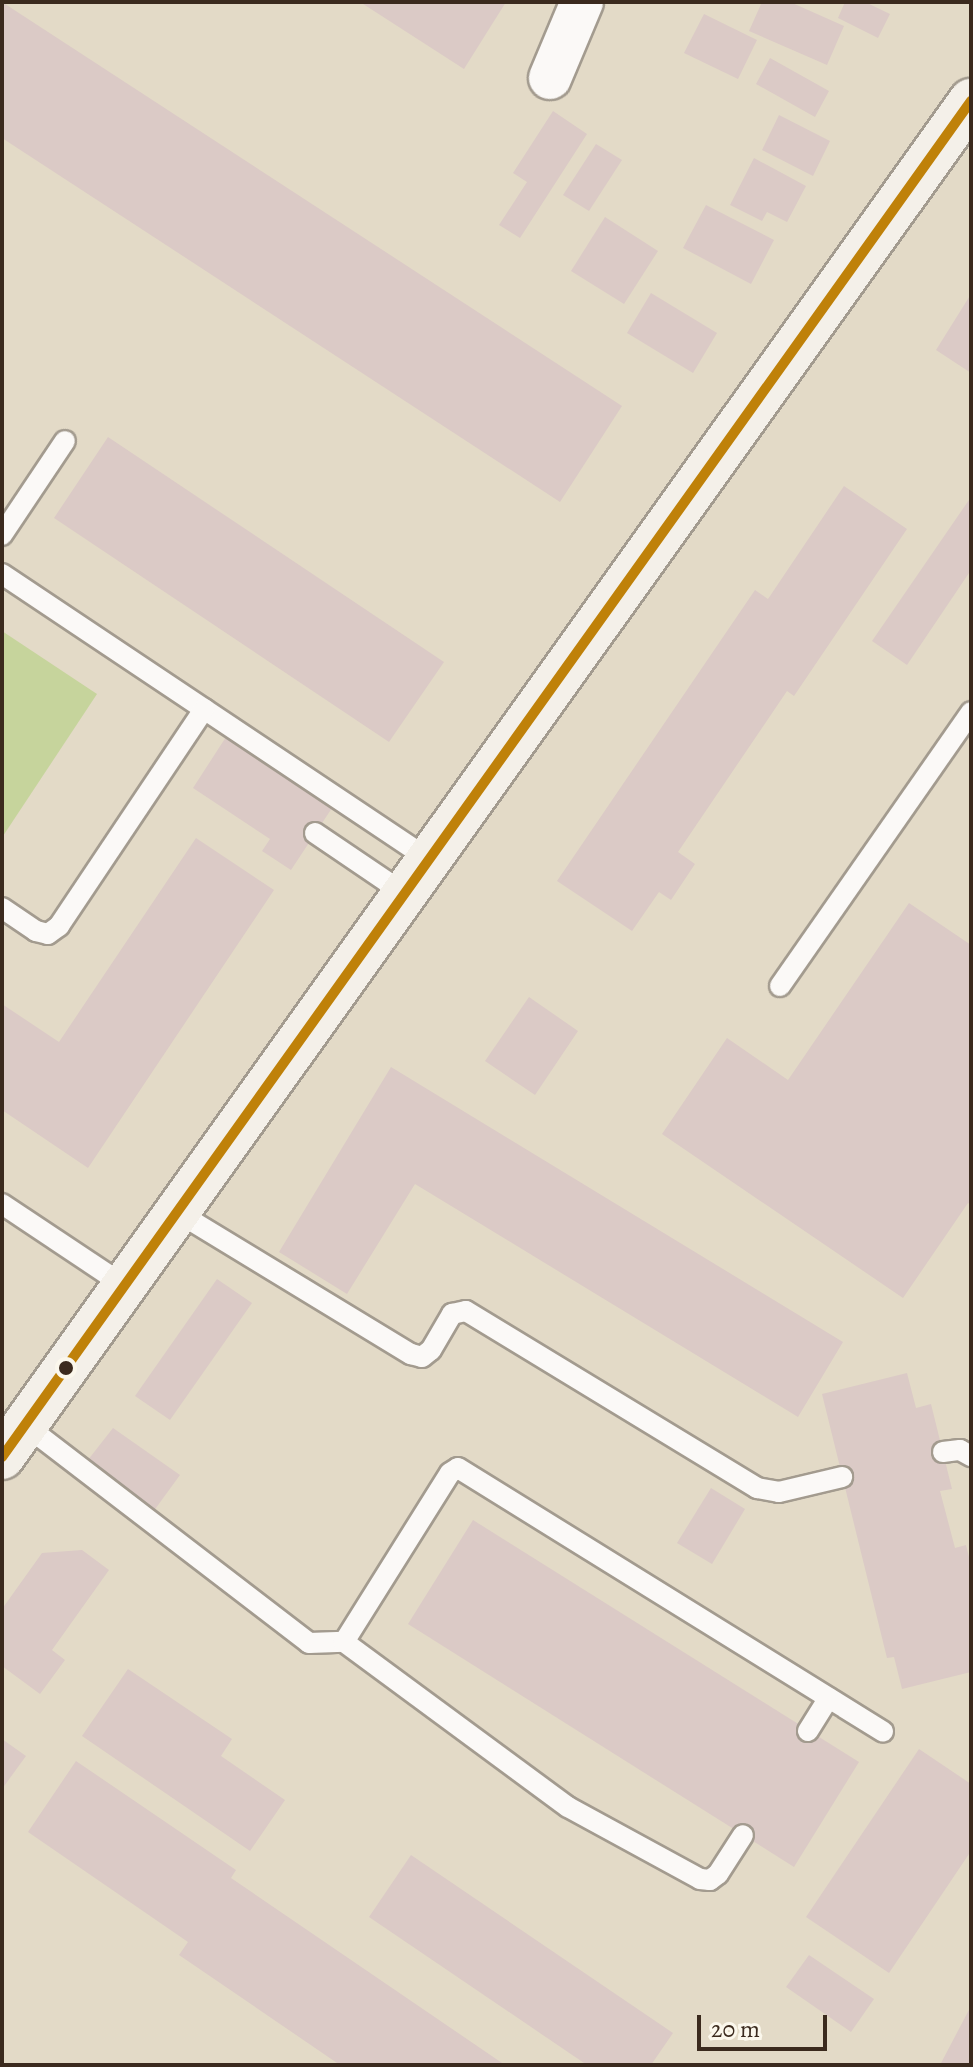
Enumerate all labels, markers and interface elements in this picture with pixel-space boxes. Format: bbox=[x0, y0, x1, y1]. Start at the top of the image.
unlabelled marker bbox=[58, 1360, 74, 1376]
scale bar bbox=[701, 1999, 831, 2049]
text: 20 m bbox=[711, 2013, 760, 2045]

